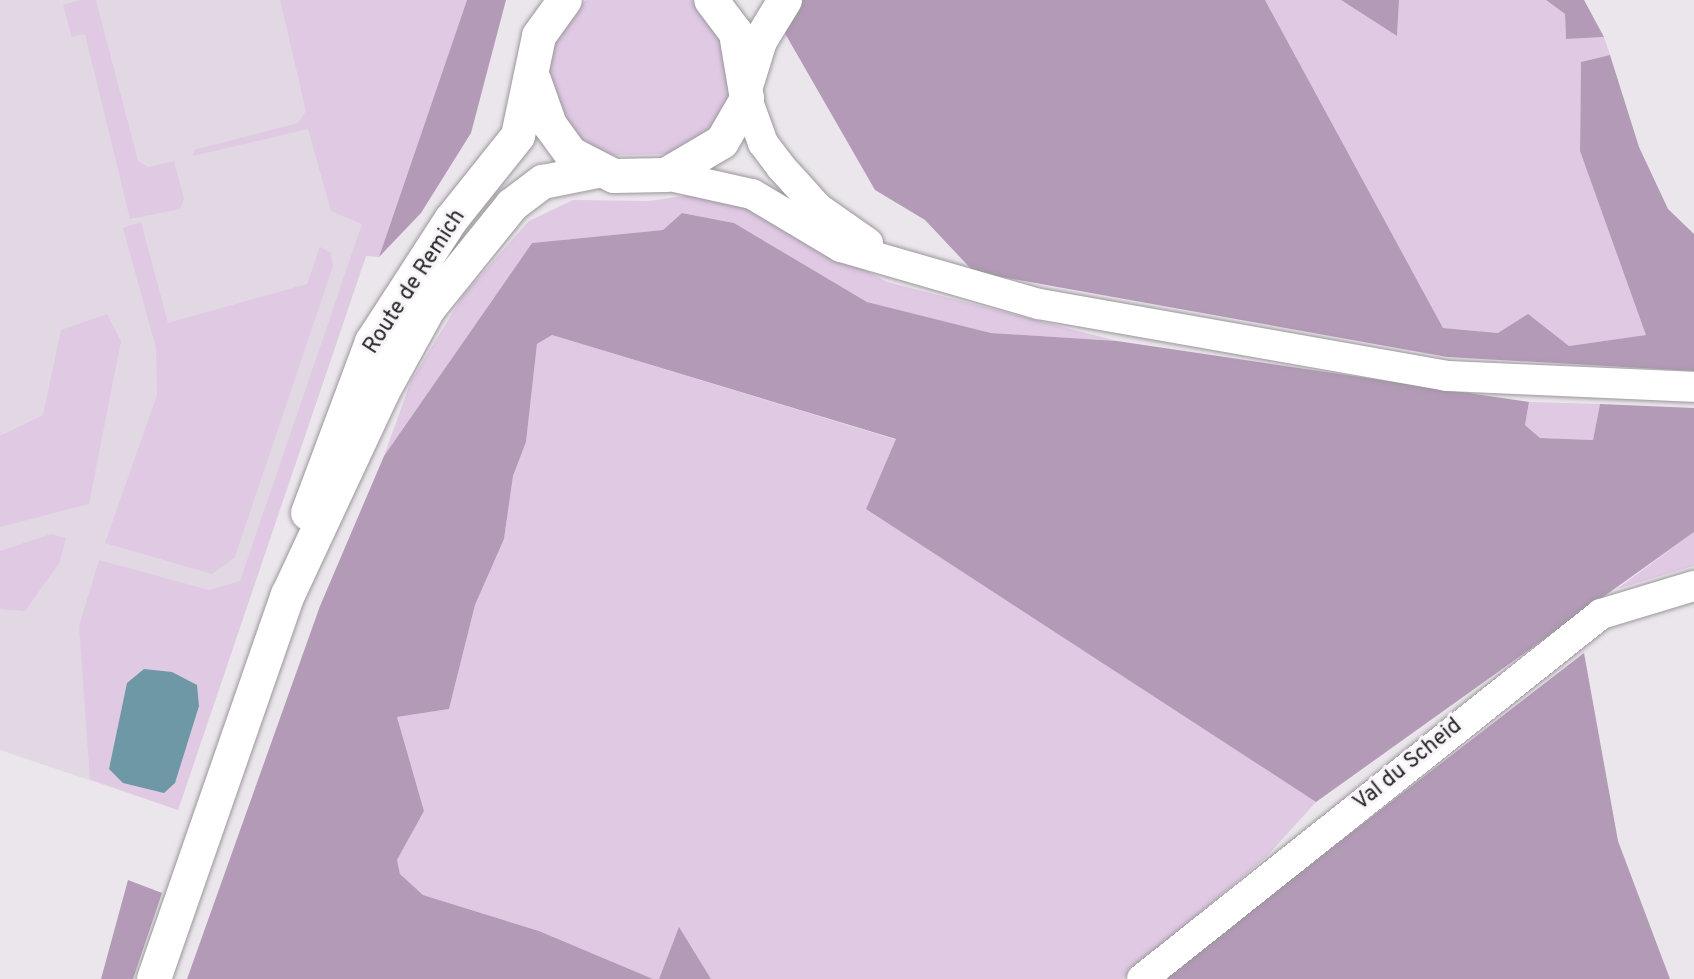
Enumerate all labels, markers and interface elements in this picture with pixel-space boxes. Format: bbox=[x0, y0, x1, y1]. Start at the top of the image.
street label: Route de Remich bbox=[358, 205, 472, 359]
street label: Val du Scheid bbox=[1349, 713, 1467, 817]

